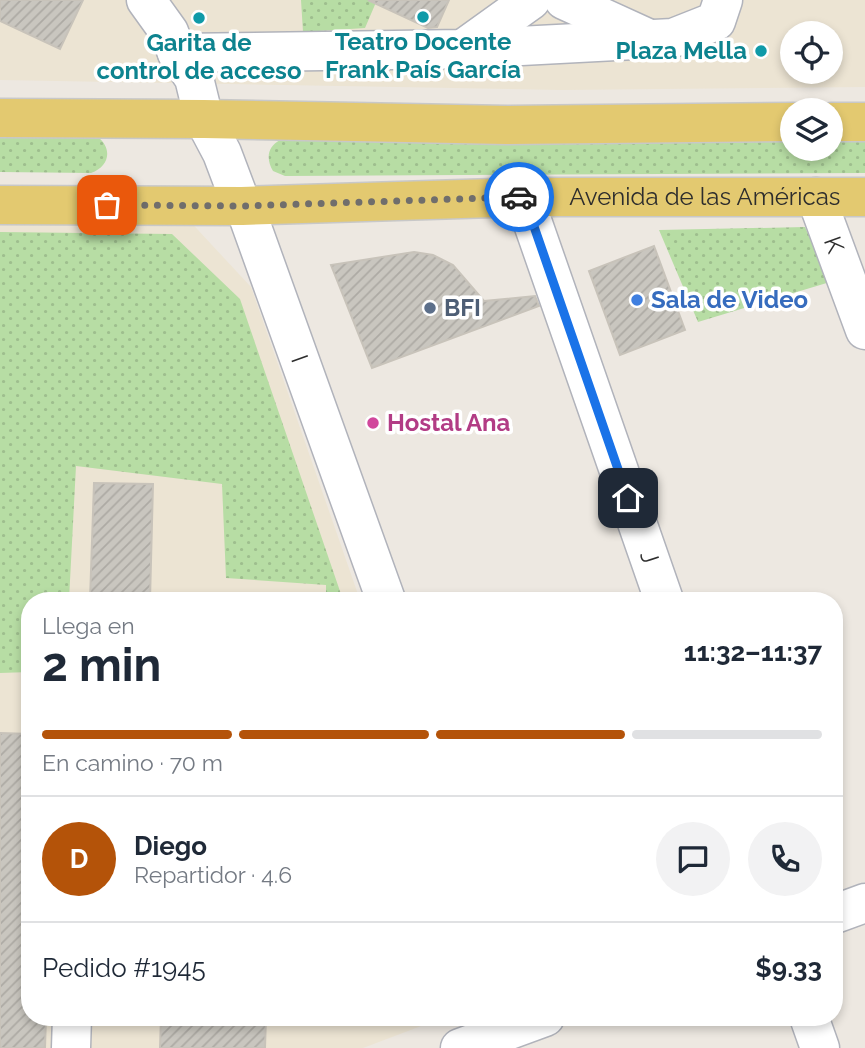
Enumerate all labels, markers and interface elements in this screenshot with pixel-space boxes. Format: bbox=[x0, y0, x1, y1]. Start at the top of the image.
marker: Teatro Docente Frank País García bbox=[415, 9, 431, 25]
marker: Garita de control de acceso bbox=[191, 10, 207, 26]
map controls bbox=[780, 21, 843, 161]
button: locate bbox=[780, 21, 843, 84]
place label: Teatro Docente Frank País García bbox=[325, 27, 521, 84]
place label: Garita de control de acceso bbox=[96, 28, 302, 85]
place label: Plaza Mella bbox=[615, 36, 747, 65]
marker: Plaza Mella bbox=[753, 43, 769, 59]
button: layers bbox=[780, 98, 843, 161]
courier bbox=[484, 162, 554, 232]
pin bbox=[77, 175, 137, 235]
icon: car bbox=[500, 178, 538, 216]
street label: Avenida de las Américas bbox=[569, 182, 840, 211]
icon: bag bbox=[88, 186, 126, 224]
street label: K bbox=[818, 232, 851, 257]
place label: Sala de Video bbox=[651, 285, 808, 314]
marker: Sala de Video bbox=[629, 292, 645, 308]
place label: BFI bbox=[444, 293, 481, 322]
marker: BFI bbox=[422, 300, 438, 316]
street label: I bbox=[285, 351, 314, 366]
place label: Hostal Ana bbox=[387, 408, 511, 437]
marker: Hostal Ana bbox=[365, 415, 381, 431]
pin bbox=[598, 468, 658, 528]
icon: home bbox=[609, 479, 647, 517]
street label: J bbox=[634, 547, 665, 567]
text: Llega en bbox=[42, 612, 135, 639]
text: 11:32–11:37 bbox=[684, 637, 822, 667]
text: 2 min bbox=[42, 638, 161, 692]
text: En camino · 70 m bbox=[42, 749, 223, 776]
button: chat bbox=[656, 822, 730, 896]
button: phone bbox=[748, 822, 822, 896]
text: Diego bbox=[134, 831, 207, 861]
text: D bbox=[70, 844, 88, 874]
text: Repartidor · 4.6 bbox=[134, 861, 292, 888]
text: Pedido #1945 bbox=[42, 953, 206, 983]
text: $9.33 bbox=[755, 953, 822, 983]

